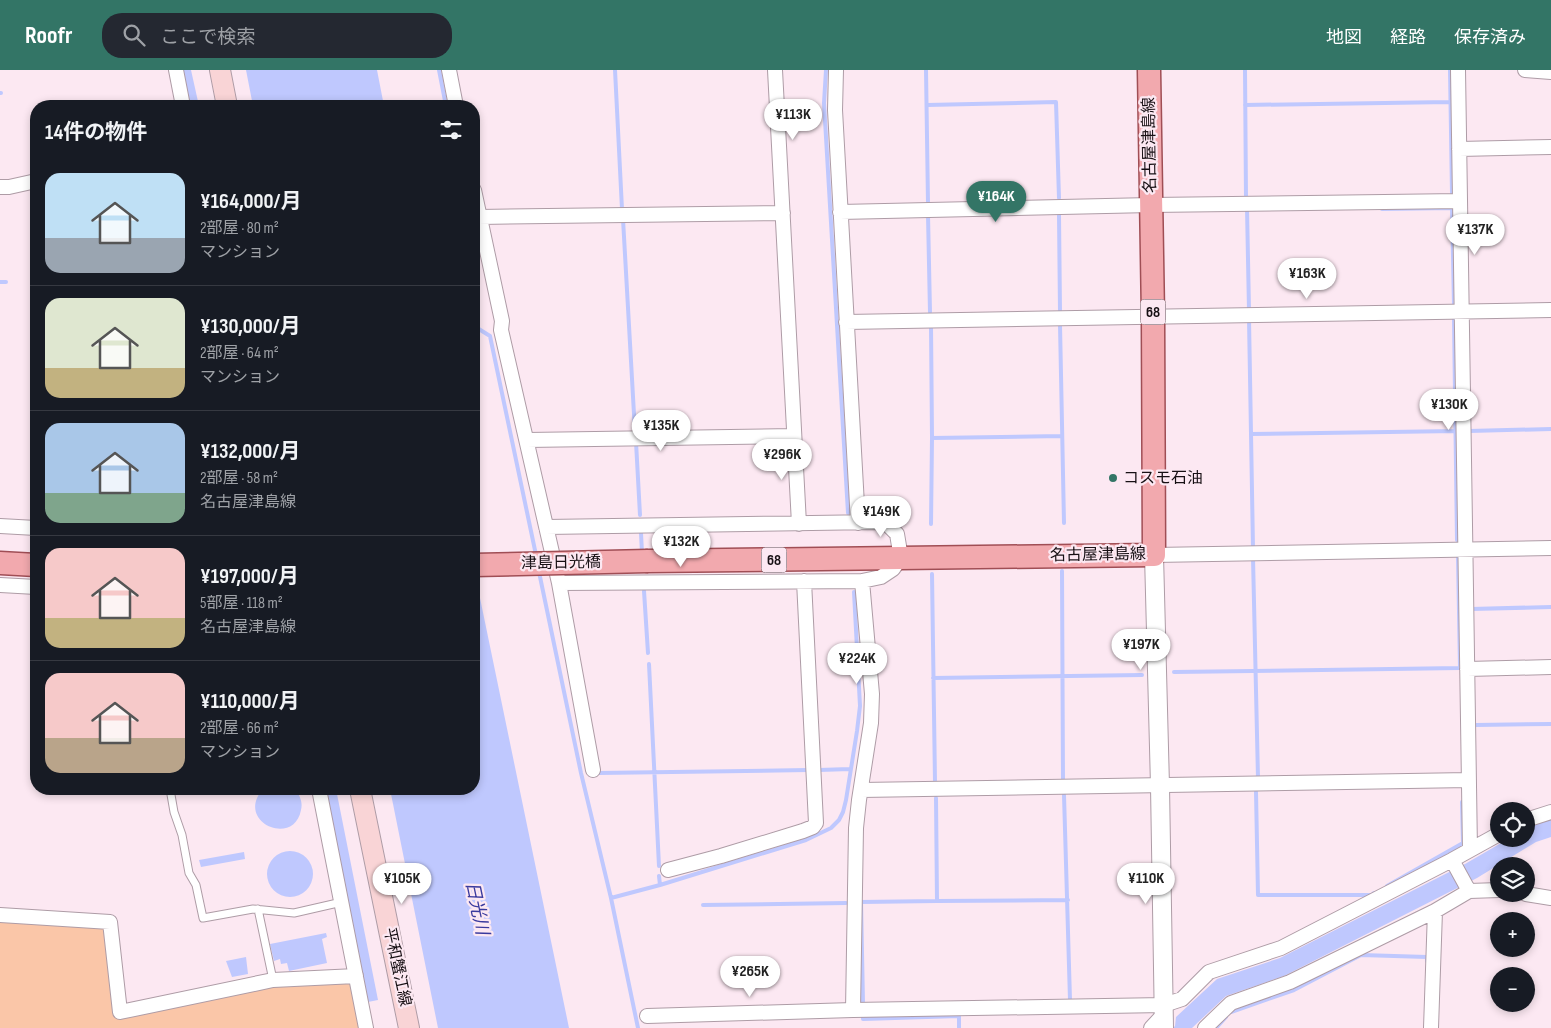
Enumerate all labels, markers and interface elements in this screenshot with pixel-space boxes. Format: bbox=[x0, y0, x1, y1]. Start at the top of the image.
search box bbox=[102, 13, 452, 58]
text: Roofr bbox=[25, 21, 72, 50]
icon: search bbox=[120, 21, 148, 49]
text: ここで検索 bbox=[160, 26, 255, 49]
text: 地図 bbox=[1326, 27, 1362, 48]
text: 経路 bbox=[1390, 27, 1426, 48]
text: 保存済み bbox=[1454, 27, 1526, 48]
street label: 名古屋津島線 bbox=[1140, 97, 1160, 193]
pin: ¥113K bbox=[758, 98, 828, 141]
text: ¥113K bbox=[775, 105, 811, 124]
icon: filters bbox=[437, 116, 465, 144]
text: 14件の物件 bbox=[45, 120, 147, 145]
pin: ¥164K bbox=[961, 180, 1031, 223]
text: ¥164K bbox=[977, 187, 1015, 206]
text: ¥164,000/月 bbox=[200, 189, 301, 214]
icon: home bbox=[85, 193, 145, 253]
pin: ¥137K bbox=[1440, 214, 1510, 256]
text: 2部屋 · 80 m² bbox=[200, 219, 279, 238]
text: ¥137K bbox=[1457, 220, 1493, 239]
text: マンション bbox=[200, 243, 280, 262]
pin: ¥163K bbox=[1272, 258, 1342, 300]
text: ¥163K bbox=[1288, 264, 1326, 283]
road number: 68 bbox=[1140, 300, 1166, 324]
text: ¥130,000/月 bbox=[200, 314, 301, 339]
icon: home bbox=[85, 318, 145, 378]
text: 2部屋 · 64 m² bbox=[200, 344, 279, 363]
text: マンション bbox=[200, 368, 280, 387]
pin: ¥130K bbox=[1414, 388, 1484, 431]
text: ¥130K bbox=[1430, 395, 1468, 414]
pin: ¥135K bbox=[626, 410, 696, 452]
text: ¥135K bbox=[643, 416, 679, 435]
pin: ¥296K bbox=[747, 438, 817, 481]
text: ¥132,000/月 bbox=[200, 439, 300, 464]
icon: home bbox=[85, 443, 145, 503]
text: ¥296K bbox=[763, 445, 801, 464]
text: 2部屋 · 58 m² bbox=[200, 469, 278, 488]
place label: コスモ石油 bbox=[1123, 469, 1203, 488]
marker: コスモ石油 bbox=[1107, 472, 1119, 484]
text: 名古屋津島線 bbox=[200, 493, 296, 512]
pin: ¥149K bbox=[846, 496, 916, 538]
text: ¥149K bbox=[862, 502, 900, 521]
pin: ¥132K bbox=[646, 526, 716, 568]
text: ¥132K bbox=[663, 532, 699, 551]
street label: 名古屋津島線 bbox=[1050, 545, 1146, 565]
road number: 68 bbox=[762, 548, 786, 572]
street label: 津島日光橋 bbox=[521, 553, 601, 573]
text: ¥197,000/月 bbox=[200, 564, 299, 589]
icon: home bbox=[85, 568, 145, 628]
text: 5部屋 · 118 m² bbox=[200, 594, 283, 613]
text: 名古屋津島線 bbox=[200, 618, 296, 637]
pin: ¥197K bbox=[1106, 628, 1176, 671]
text: ¥197K bbox=[1122, 635, 1160, 654]
pin: ¥224K bbox=[822, 642, 892, 685]
text: ¥224K bbox=[838, 649, 876, 668]
text: ¥110,000/月 bbox=[200, 689, 299, 714]
icon: home bbox=[85, 693, 145, 753]
text: 2部屋 · 66 m² bbox=[200, 719, 279, 738]
text: マンション bbox=[200, 743, 280, 762]
map controls bbox=[1490, 802, 1535, 1012]
button: locate bbox=[1490, 802, 1535, 847]
button: layers bbox=[1490, 857, 1535, 902]
pin: ¥105K bbox=[367, 862, 437, 905]
pin: ¥110K bbox=[1111, 862, 1181, 905]
text: ¥105K bbox=[383, 869, 421, 888]
text: ¥110K bbox=[1128, 869, 1164, 888]
water label: 日光川 bbox=[461, 879, 493, 939]
button: + bbox=[1490, 912, 1535, 957]
street label: 平和蟹江線 bbox=[379, 926, 415, 1008]
pin: ¥265K bbox=[715, 956, 785, 998]
text: ¥265K bbox=[731, 962, 769, 981]
button: − bbox=[1490, 967, 1535, 1012]

